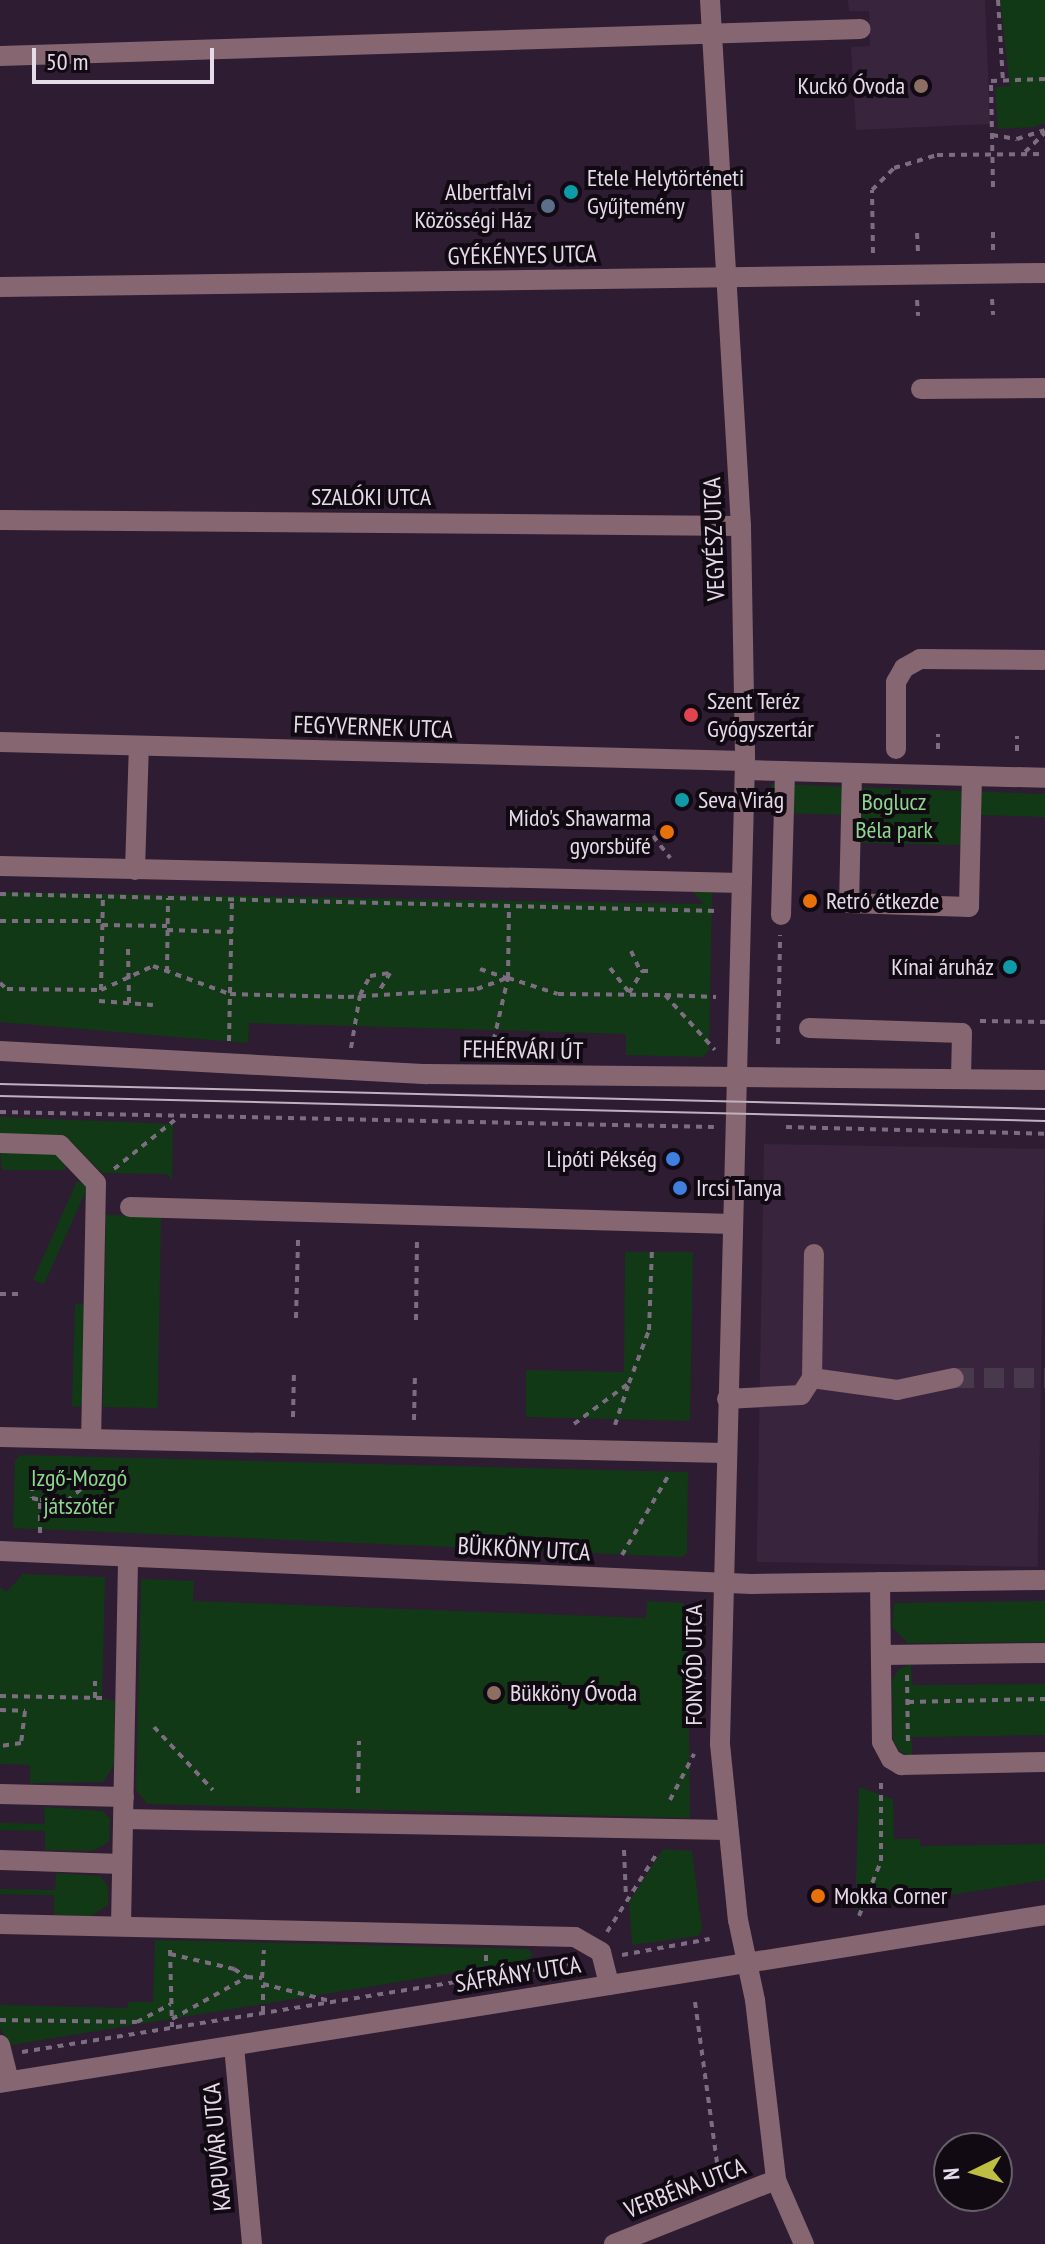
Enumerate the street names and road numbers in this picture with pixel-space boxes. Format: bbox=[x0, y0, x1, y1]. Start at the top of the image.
street label: GYÉKÉNYES UTCA bbox=[447, 239, 597, 271]
street label: VEGYÉSZ UTCA bbox=[697, 476, 731, 602]
street label: SZALÓKI UTCA bbox=[311, 483, 431, 511]
street label: FEGYVERNEK UTCA bbox=[293, 710, 453, 744]
street label: FEHÉRVÁRI ÚT bbox=[462, 1035, 584, 1065]
street label: BÜKKÖNY UTCA bbox=[457, 1531, 591, 1567]
street label: FONYÓD UTCA bbox=[680, 1604, 708, 1726]
street label: SÁFRÁNY UTCA bbox=[453, 1950, 583, 1998]
street label: KAPUVÁR UTCA bbox=[197, 2082, 237, 2212]
street label: VERBÉNA UTCA bbox=[620, 2152, 750, 2224]

